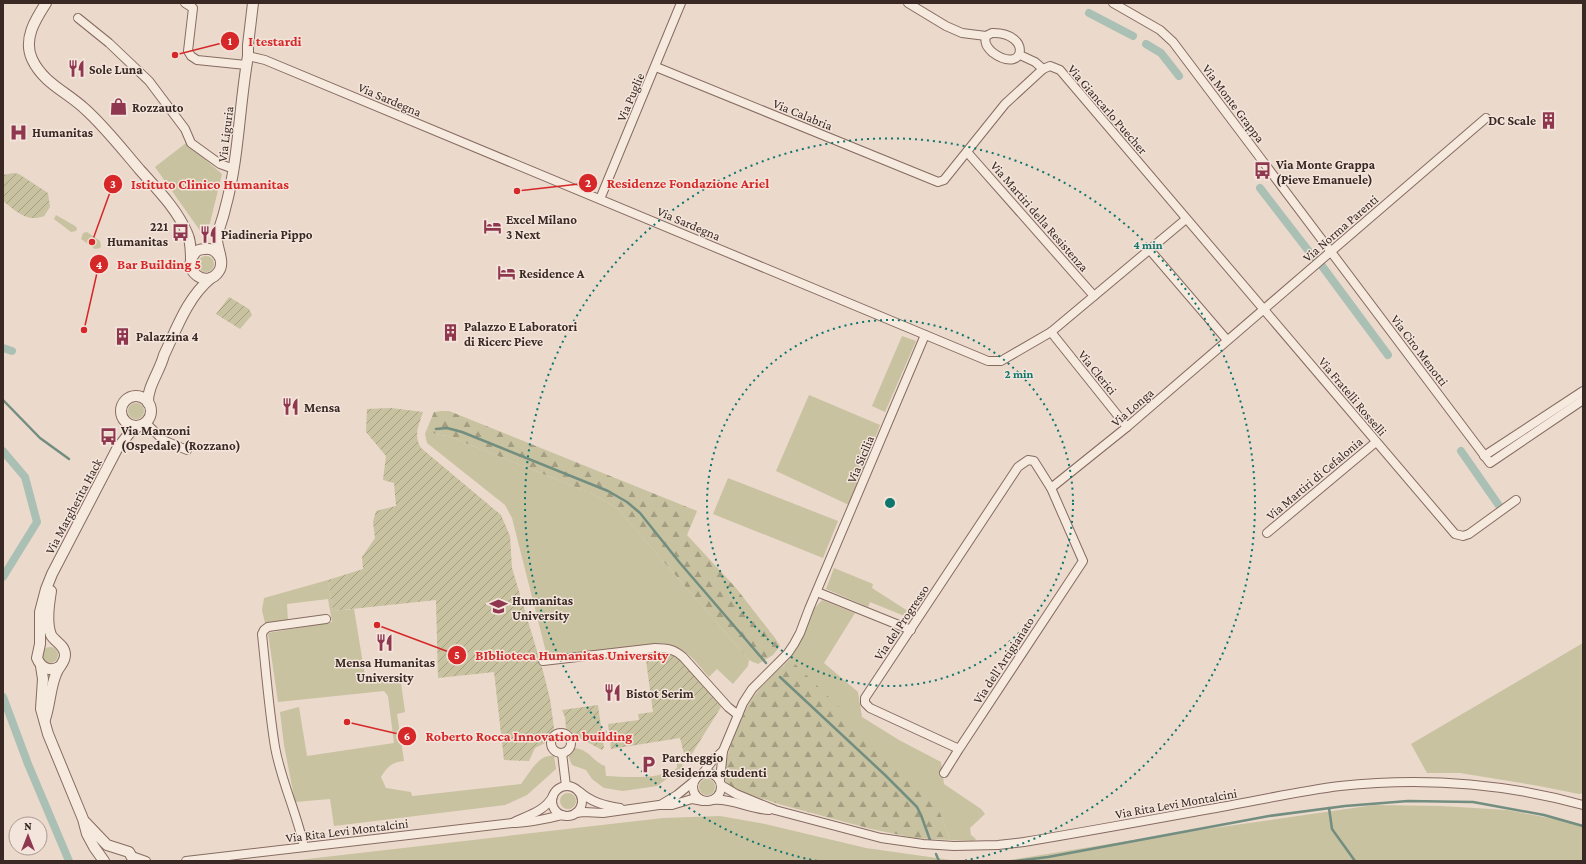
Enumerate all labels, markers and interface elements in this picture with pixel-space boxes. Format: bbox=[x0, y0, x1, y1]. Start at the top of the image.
callout: I testardi bbox=[220, 28, 310, 54]
text: I testardi bbox=[248, 33, 302, 49]
text: 1 bbox=[228, 34, 233, 48]
restaurant icon: Sole Luna bbox=[66, 59, 86, 79]
street label: Via Giancarlo Puecher bbox=[1065, 61, 1151, 157]
street label: Via Monte Grappa bbox=[1199, 61, 1268, 145]
place label: Sole Luna bbox=[89, 62, 143, 77]
street label: Via Puglie bbox=[614, 70, 647, 124]
street label: Via Sardegna bbox=[356, 79, 424, 120]
street label: Via Calabria bbox=[771, 96, 835, 133]
shop icon: Rozzauto bbox=[109, 97, 129, 117]
place label: Rozzauto bbox=[132, 100, 184, 115]
street label: Via Liguria bbox=[215, 105, 236, 163]
building icon: DC Scale bbox=[1539, 110, 1559, 130]
place label: DC Scale bbox=[1488, 113, 1536, 128]
hospital icon: Humanitas bbox=[9, 122, 29, 142]
place label: Humanitas bbox=[32, 125, 93, 140]
place label: Via Monte Grappa (Pieve Emanuele) bbox=[1275, 157, 1376, 188]
street label: Via Martiri della Resistenza bbox=[988, 158, 1092, 275]
bus stop icon: Via Monte Grappa (Pieve Emanuele) bbox=[1253, 161, 1273, 181]
callout: Residenze Fondazione Ariel bbox=[578, 170, 777, 196]
callout: Istituto Clinico Humanitas bbox=[103, 171, 297, 197]
text: Residenze Fondazione Ariel bbox=[607, 175, 769, 191]
text: Istituto Clinico Humanitas bbox=[131, 176, 289, 192]
text: 2 bbox=[585, 176, 591, 190]
text: 3 bbox=[110, 177, 116, 191]
street label: Via Norma Parenti bbox=[1300, 191, 1381, 265]
street label: Via Sardegna bbox=[655, 203, 723, 244]
place label: Excel Milano 3 Next bbox=[506, 212, 577, 242]
hotel icon: Excel Milano 3 Next bbox=[483, 216, 503, 236]
place label: 221 Humanitas bbox=[107, 219, 168, 249]
bus stop icon: 221 Humanitas bbox=[171, 223, 191, 243]
restaurant icon: Piadineria Pippo bbox=[198, 224, 218, 244]
place label: Piadineria Pippo bbox=[221, 227, 313, 242]
text: 4 min bbox=[1133, 238, 1163, 252]
callout: Bar Building 5 bbox=[89, 251, 209, 277]
text: Bar Building 5 bbox=[117, 256, 201, 272]
text: 4 bbox=[96, 258, 103, 272]
hotel icon: Residence A bbox=[496, 263, 516, 283]
place label: Residence A bbox=[519, 266, 585, 281]
street label: Via Ciro Menotti bbox=[1388, 312, 1452, 389]
place label: Palazzo E Laboratori di Ricerc Pieve bbox=[464, 319, 578, 349]
building icon: Palazzo E Laboratori di Ricerc Pieve bbox=[441, 323, 461, 343]
building icon: Palazzina 4 bbox=[113, 326, 133, 346]
place label: Palazzina 4 bbox=[136, 329, 198, 344]
street label: Via Clerici bbox=[1075, 347, 1120, 398]
street label: Via Fratelli Rosselli bbox=[1315, 354, 1390, 439]
text: 2 min bbox=[1005, 367, 1034, 381]
street label: Via Longa bbox=[1108, 385, 1157, 430]
restaurant icon: Mensa bbox=[281, 397, 301, 417]
place label: Mensa bbox=[304, 400, 341, 415]
place label: Via Manzoni (Ospedale) (Rozzano) bbox=[120, 423, 241, 454]
bus stop icon: Via Manzoni (Ospedale) (Rozzano) bbox=[98, 427, 118, 447]
street label: Via Sicilia bbox=[844, 433, 877, 485]
street label: Via Martiri di Cefalonia bbox=[1263, 434, 1365, 523]
street label: Via Margherita Hack bbox=[42, 455, 105, 557]
centre of rings bbox=[883, 496, 897, 510]
street label: Via del Progresso bbox=[871, 582, 932, 663]
place label: Humanitas University bbox=[512, 593, 573, 623]
school or university icon: Humanitas University bbox=[489, 597, 509, 617]
street label: Via dell'Artigianato bbox=[970, 614, 1037, 706]
restaurant icon: Mensa Humanitas University bbox=[375, 633, 395, 653]
callout: BIblioteca Humanitas University bbox=[447, 642, 677, 668]
text: BIblioteca Humanitas University bbox=[475, 647, 669, 663]
text: 5 bbox=[454, 648, 460, 662]
place label: Mensa Humanitas University bbox=[335, 655, 435, 685]
restaurant icon: Bistot Serim bbox=[603, 683, 623, 703]
place label: Bistot Serim bbox=[626, 686, 694, 701]
callout: Roberto Rocca Innovation building bbox=[397, 723, 640, 749]
text: Roberto Rocca Innovation building bbox=[426, 728, 632, 744]
text: 6 bbox=[404, 729, 410, 743]
place label: Parcheggio Residenza studenti bbox=[662, 750, 767, 780]
parking icon: Parcheggio Residenza studenti bbox=[639, 754, 659, 774]
street label: Via Rita Levi Montalcini bbox=[1114, 785, 1239, 822]
street label: Via Rita Levi Montalcini bbox=[285, 815, 410, 845]
north arrow bbox=[8, 816, 48, 856]
text: N bbox=[24, 820, 32, 832]

